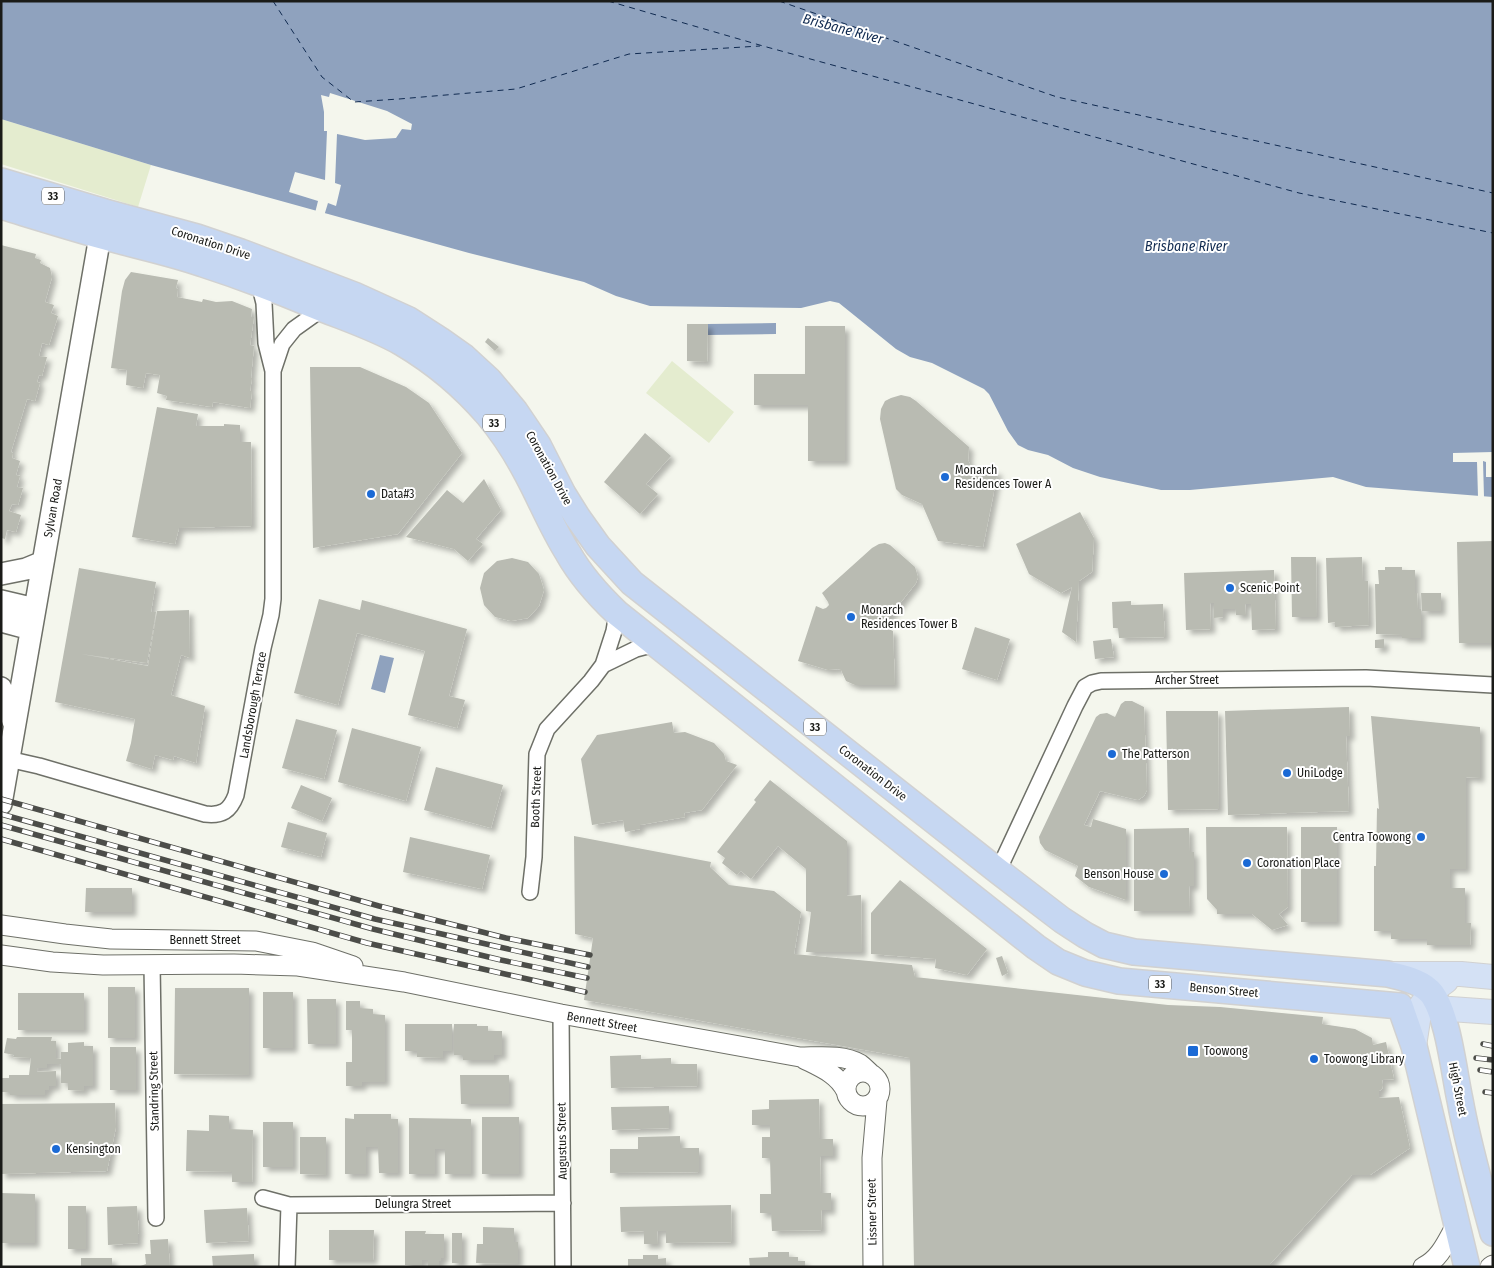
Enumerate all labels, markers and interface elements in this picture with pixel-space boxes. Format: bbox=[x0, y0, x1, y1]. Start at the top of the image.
water label: Brisbane River bbox=[801, 10, 886, 48]
road number: 33 bbox=[42, 188, 64, 205]
street label: Coronation Drive bbox=[170, 224, 252, 262]
water label: Brisbane River bbox=[1145, 238, 1228, 255]
road number: 33 bbox=[483, 414, 505, 432]
street label: Coronation Drive bbox=[523, 429, 575, 507]
place label: Monarch Residences Tower A bbox=[955, 463, 1052, 491]
marker: Monarch Residences Tower A bbox=[939, 471, 951, 483]
street label: Sylvan Road bbox=[41, 478, 65, 538]
place label: Data#3 bbox=[381, 487, 414, 501]
marker: Data#3 bbox=[365, 488, 377, 500]
place label: Scenic Point bbox=[1240, 581, 1300, 595]
marker: Scenic Point bbox=[1224, 582, 1236, 594]
place label: Monarch Residences Tower B bbox=[861, 603, 958, 631]
marker: Monarch Residences Tower B bbox=[845, 611, 857, 623]
street label: Landsborough Terrace bbox=[237, 650, 269, 760]
street label: Archer Street bbox=[1155, 673, 1219, 687]
road number: 33 bbox=[804, 719, 826, 736]
street label: Coronation Drive bbox=[836, 742, 910, 804]
place label: The Patterson bbox=[1122, 747, 1190, 761]
marker: The Patterson bbox=[1106, 748, 1118, 760]
street label: Booth Street bbox=[528, 766, 544, 828]
place label: UniLodge bbox=[1297, 766, 1343, 780]
marker: UniLodge bbox=[1281, 767, 1293, 779]
place label: Centra Toowong bbox=[1333, 830, 1411, 844]
marker: Centra Toowong bbox=[1415, 831, 1427, 843]
place label: Coronation Place bbox=[1257, 856, 1340, 870]
marker: Coronation Place bbox=[1241, 857, 1253, 869]
place label: Benson House bbox=[1084, 867, 1154, 881]
marker: Benson House bbox=[1158, 868, 1170, 880]
street label: Bennett Street bbox=[169, 933, 241, 947]
road number: 33 bbox=[1149, 976, 1171, 992]
street label: Benson Street bbox=[1189, 980, 1259, 1000]
street label: Bennett Street bbox=[566, 1009, 638, 1035]
marker: Toowong bbox=[1186, 1044, 1200, 1058]
place label: Toowong bbox=[1204, 1044, 1248, 1058]
street label: Standring Street bbox=[146, 1051, 162, 1131]
place label: Toowong Library bbox=[1324, 1052, 1405, 1066]
marker: Toowong Library bbox=[1308, 1053, 1320, 1065]
street label: High Street bbox=[1446, 1061, 1470, 1117]
street label: Augustus Street bbox=[554, 1102, 570, 1180]
place label: Kensington bbox=[66, 1142, 121, 1156]
marker: Kensington bbox=[50, 1143, 62, 1155]
street label: Lissner Street bbox=[864, 1178, 880, 1246]
street label: Delungra Street bbox=[375, 1197, 451, 1211]

